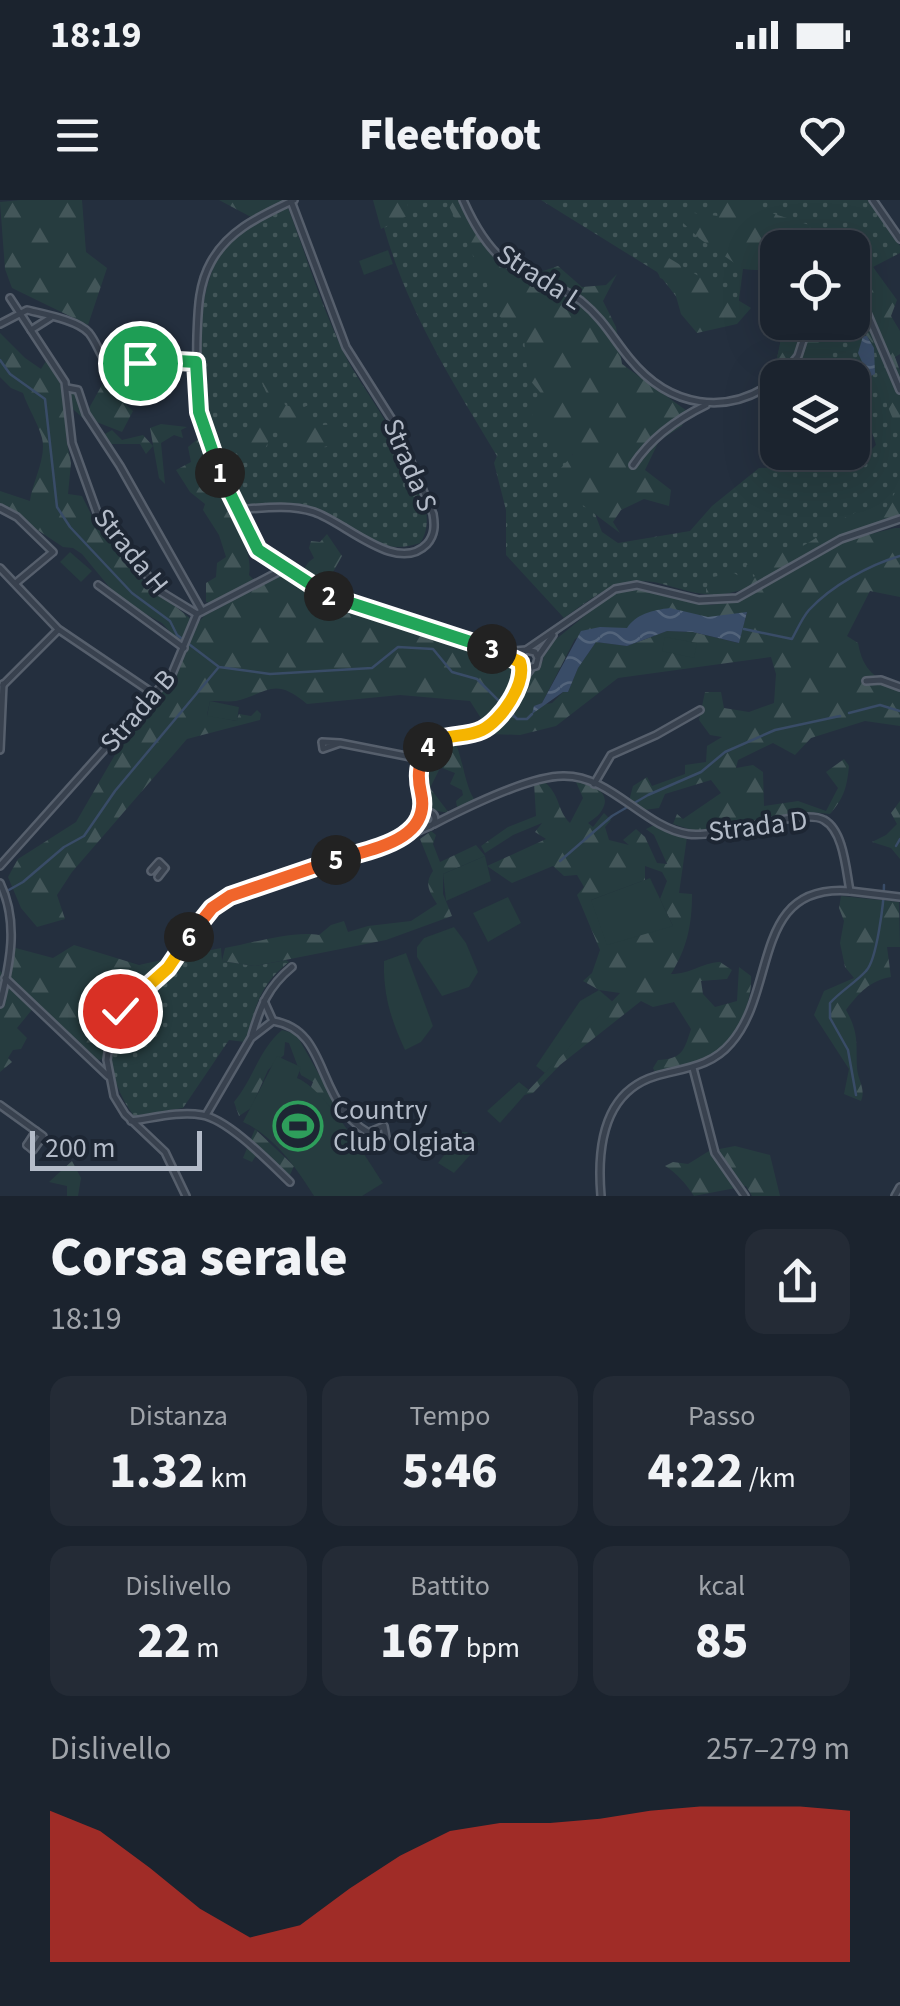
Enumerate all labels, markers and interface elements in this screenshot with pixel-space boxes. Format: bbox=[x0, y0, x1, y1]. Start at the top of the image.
text: 18:19 bbox=[50, 8, 142, 62]
text: Fleetfoot bbox=[359, 103, 541, 167]
icon: menu bbox=[50, 108, 105, 163]
icon: heart bbox=[795, 108, 850, 163]
map controls bbox=[760, 230, 870, 470]
button: locate bbox=[760, 230, 870, 340]
street label: Strada L bbox=[489, 234, 591, 320]
pin bbox=[98, 321, 183, 406]
icon: arrive bbox=[113, 336, 168, 391]
button: layers bbox=[760, 360, 870, 470]
street label: Strada S bbox=[373, 412, 447, 518]
pin: 1 bbox=[195, 448, 245, 498]
text: 1 bbox=[213, 453, 227, 493]
street label: Strada H bbox=[84, 499, 178, 603]
pin: 2 bbox=[304, 571, 354, 621]
text: 2 bbox=[322, 576, 336, 616]
pin: 3 bbox=[467, 624, 517, 674]
text: 3 bbox=[485, 629, 499, 669]
street label: Strada B bbox=[91, 661, 185, 761]
pin: 4 bbox=[403, 722, 453, 772]
text: 4 bbox=[421, 727, 435, 767]
street label: Strada D bbox=[706, 800, 810, 852]
pin: 5 bbox=[311, 835, 361, 885]
text: 5 bbox=[329, 840, 343, 880]
pin: 6 bbox=[164, 912, 214, 962]
text: 6 bbox=[182, 917, 196, 957]
pin bbox=[78, 969, 163, 1054]
icon: check bbox=[93, 984, 148, 1039]
place label: Country Club Olgiata bbox=[333, 1090, 476, 1162]
sports icon: Country Club Olgiata bbox=[272, 1100, 324, 1152]
scale bar bbox=[30, 1126, 202, 1170]
text: 200 m bbox=[45, 1128, 116, 1168]
text: Corsa serale bbox=[50, 1219, 348, 1297]
button: share bbox=[745, 1229, 850, 1334]
text: 18:19 bbox=[50, 1296, 122, 1342]
text: Distanza bbox=[129, 1396, 228, 1436]
text: Tempo bbox=[410, 1396, 490, 1436]
text: Passo bbox=[688, 1396, 755, 1436]
text: 1.32 bbox=[109, 1436, 205, 1507]
text: 5:46 bbox=[402, 1436, 498, 1507]
text: 4:22 bbox=[648, 1436, 743, 1507]
text: km bbox=[205, 1458, 247, 1498]
text: /km bbox=[743, 1458, 796, 1498]
text: Dislivello bbox=[125, 1566, 231, 1606]
text: Battito bbox=[410, 1566, 490, 1606]
text: kcal bbox=[698, 1566, 745, 1606]
text: 22 bbox=[137, 1606, 191, 1677]
text: 167 bbox=[380, 1606, 460, 1677]
text: 85 bbox=[695, 1606, 748, 1677]
text: m bbox=[191, 1628, 219, 1668]
text: bpm bbox=[460, 1628, 520, 1668]
text: Dislivello bbox=[50, 1726, 171, 1772]
text: 257–279 m bbox=[706, 1726, 850, 1772]

